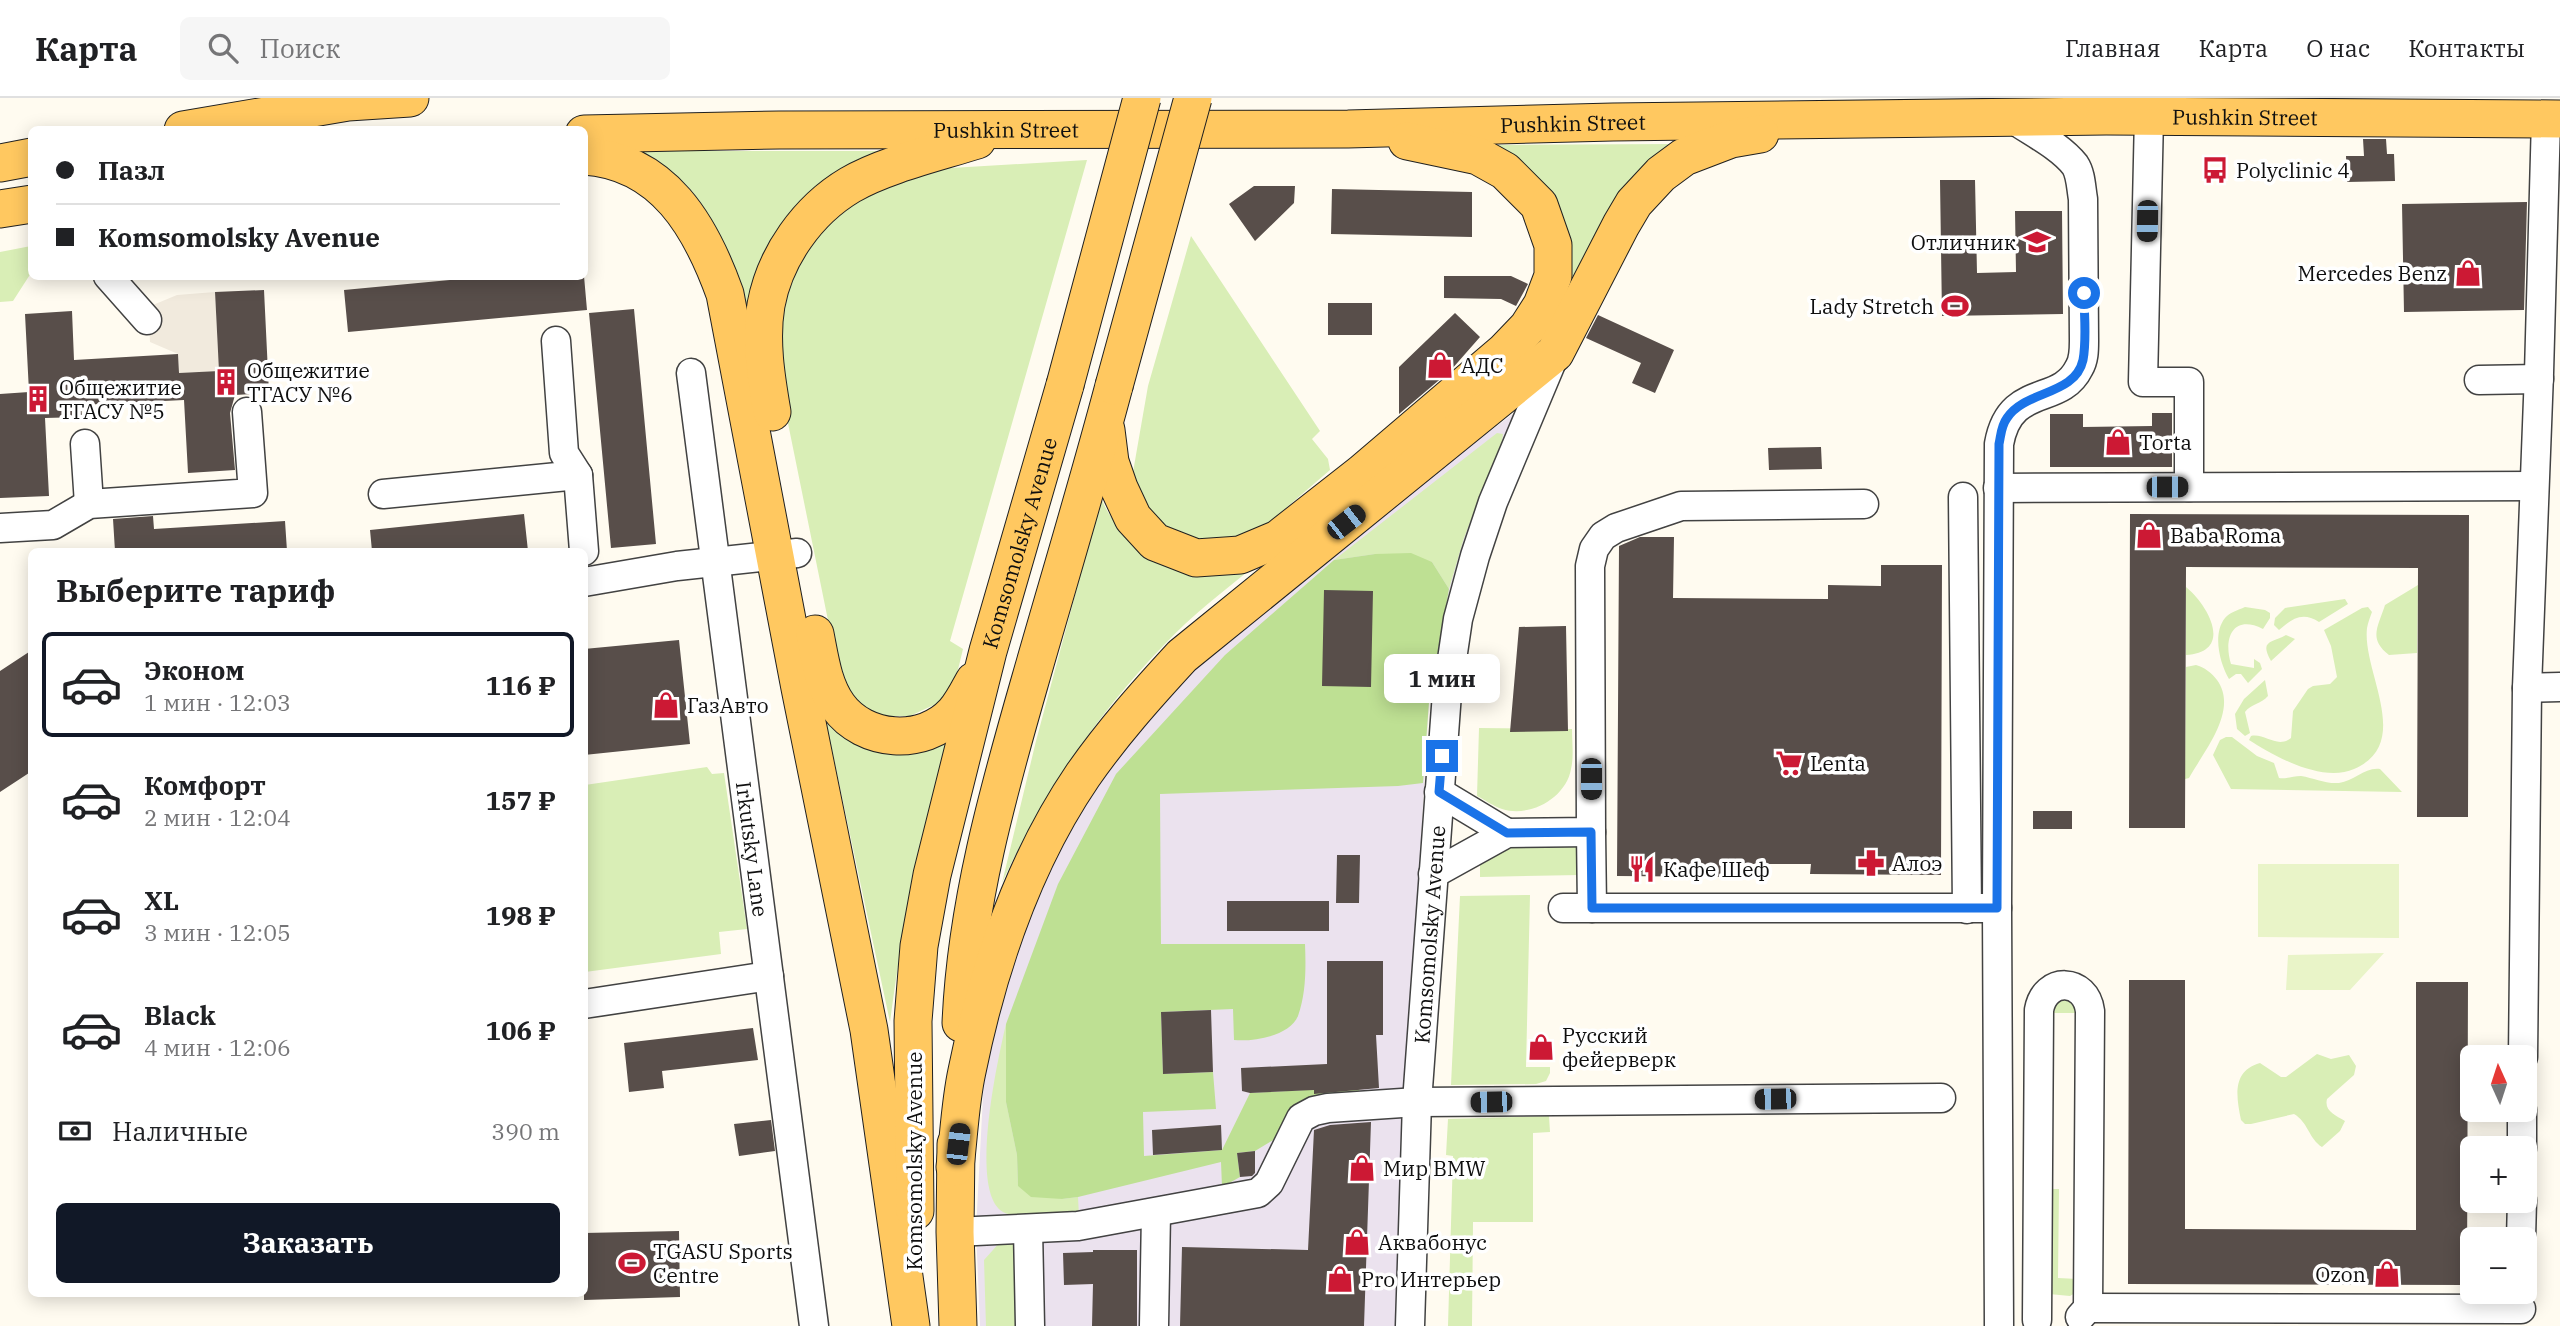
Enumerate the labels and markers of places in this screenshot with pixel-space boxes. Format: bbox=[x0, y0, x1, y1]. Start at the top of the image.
bus stop icon: Polyclinic 4 bbox=[2200, 155, 2230, 185]
place label: Polyclinic 4 bbox=[2236, 156, 2350, 184]
school or university icon: Отличник bbox=[2022, 227, 2052, 257]
place label: Отличник bbox=[1911, 228, 2016, 256]
shop icon: Mercedes Benz bbox=[2453, 258, 2483, 288]
place label: Mercedes Benz bbox=[2297, 259, 2447, 287]
sports icon: Lady Stretch bbox=[1940, 291, 1970, 321]
place label: Lady Stretch bbox=[1810, 292, 1934, 320]
shop icon: АДС bbox=[1425, 350, 1455, 380]
place label: АДС bbox=[1461, 351, 1504, 379]
place label: Общежитие ТГАСУ №6 bbox=[247, 356, 370, 408]
building icon: Общежитие ТГАСУ №6 bbox=[211, 367, 241, 397]
place label: Общежитие ТГАСУ №5 bbox=[59, 373, 182, 425]
building icon: Общежитие ТГАСУ №5 bbox=[23, 384, 53, 414]
shop icon: Torta bbox=[2103, 427, 2133, 457]
place label: Torta bbox=[2139, 428, 2192, 456]
shop icon: Baba Roma bbox=[2134, 520, 2164, 550]
place label: Baba Roma bbox=[2170, 521, 2282, 549]
shop icon: ГазАвто bbox=[651, 690, 681, 720]
place label: ГазАвто bbox=[687, 691, 769, 719]
supermarket icon: Lenta bbox=[1774, 748, 1804, 778]
place label: Lenta bbox=[1810, 749, 1866, 777]
pharmacy icon: Алоэ bbox=[1856, 848, 1886, 878]
place label: Алоэ bbox=[1892, 849, 1942, 877]
restaurant icon: Кафе Шеф bbox=[1627, 854, 1657, 884]
place label: Кафе Шеф bbox=[1663, 855, 1770, 883]
place label: Русский фейерверк bbox=[1562, 1021, 1676, 1073]
shop icon: Русский фейерверк bbox=[1526, 1032, 1556, 1062]
shop icon: Мир BMW bbox=[1347, 1153, 1377, 1183]
place label: Мир BMW bbox=[1383, 1154, 1486, 1182]
shop icon: Аквабонус bbox=[1342, 1227, 1372, 1257]
place label: Аквабонус bbox=[1378, 1228, 1487, 1256]
place label: TGASU Sports Centre bbox=[653, 1237, 793, 1289]
sports icon: TGASU Sports Centre bbox=[617, 1248, 647, 1278]
shop icon: Ozon bbox=[2372, 1259, 2402, 1289]
place label: Ozon bbox=[2315, 1260, 2366, 1288]
shop icon: Pro Интерьер bbox=[1325, 1264, 1355, 1294]
place label: Pro Интерьер bbox=[1361, 1265, 1501, 1293]

